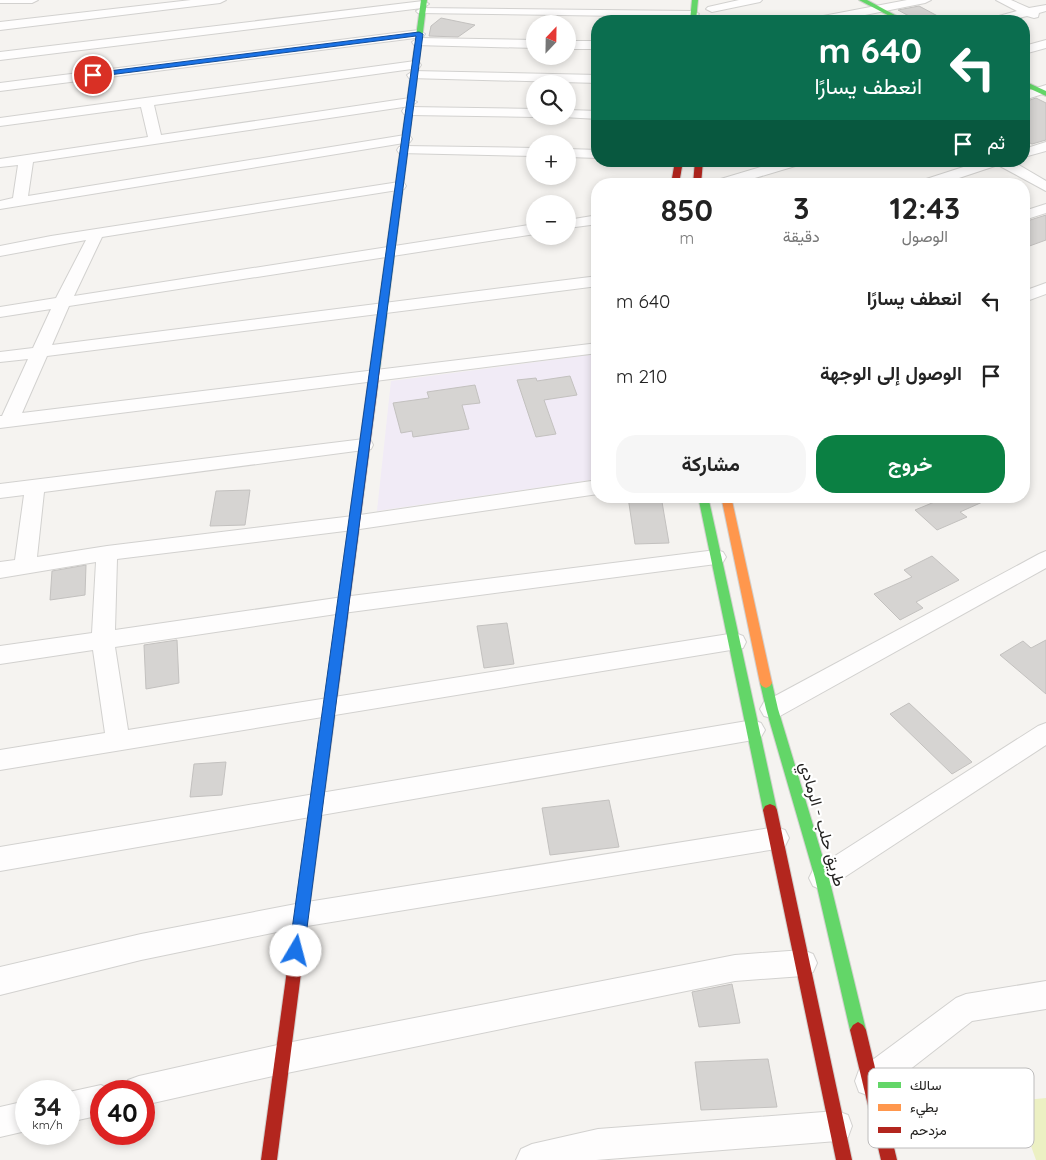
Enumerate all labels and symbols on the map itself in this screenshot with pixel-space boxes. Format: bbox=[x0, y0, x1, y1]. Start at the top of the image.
north arrow bbox=[526, 15, 576, 65]
pin bbox=[72, 54, 114, 96]
street label: طريق حلب - الرمادي bbox=[792, 759, 850, 890]
position arrow bbox=[269, 924, 321, 976]
legend bbox=[868, 1068, 1034, 1148]
text: سالك bbox=[910, 1076, 941, 1094]
speed limit sign: 40 bbox=[90, 1080, 155, 1145]
text: بطيء bbox=[910, 1098, 938, 1119]
text: مزدحم bbox=[910, 1121, 947, 1139]

